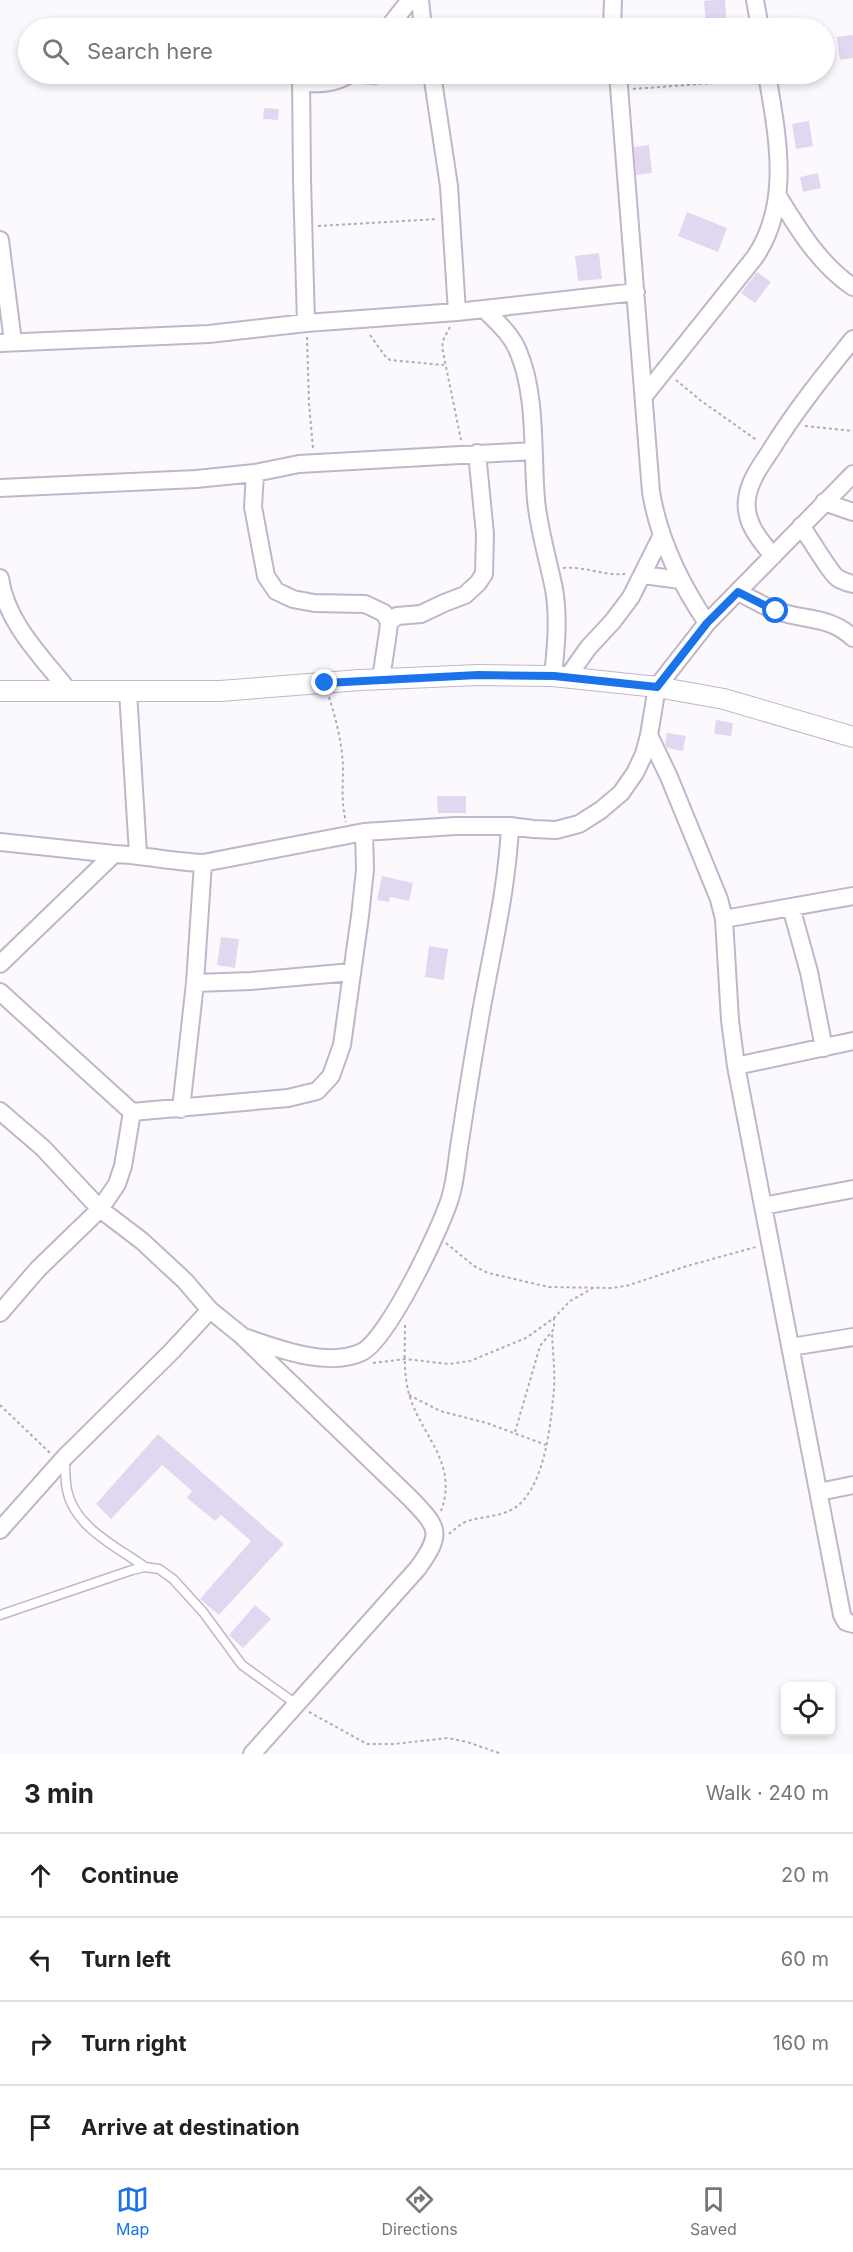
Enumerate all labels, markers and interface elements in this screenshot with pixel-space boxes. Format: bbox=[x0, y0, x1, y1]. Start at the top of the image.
search box bbox=[18, 18, 835, 84]
icon: search bbox=[39, 35, 72, 68]
text: Search here bbox=[87, 38, 213, 64]
route start bbox=[762, 597, 788, 623]
route end bbox=[311, 669, 337, 695]
map controls bbox=[781, 1682, 835, 1736]
button: locate bbox=[781, 1682, 835, 1736]
text: 3 min bbox=[24, 1778, 94, 1809]
text: Walk · 240 m bbox=[706, 1781, 829, 1805]
icon: ahead bbox=[24, 1859, 57, 1892]
text: Continue bbox=[81, 1862, 179, 1888]
text: 20 m bbox=[781, 1863, 829, 1887]
icon: left bbox=[24, 1943, 57, 1976]
text: Turn left bbox=[81, 1946, 171, 1972]
text: 60 m bbox=[781, 1947, 829, 1971]
icon: right bbox=[24, 2027, 57, 2060]
text: Turn right bbox=[81, 2030, 187, 2056]
text: 160 m bbox=[773, 2031, 829, 2055]
icon: arrive bbox=[24, 2111, 57, 2144]
text: Arrive at destination bbox=[81, 2114, 300, 2140]
tab: Map bbox=[116, 2183, 149, 2239]
tab: Directions bbox=[382, 2183, 458, 2239]
tab: Saved bbox=[690, 2183, 737, 2239]

